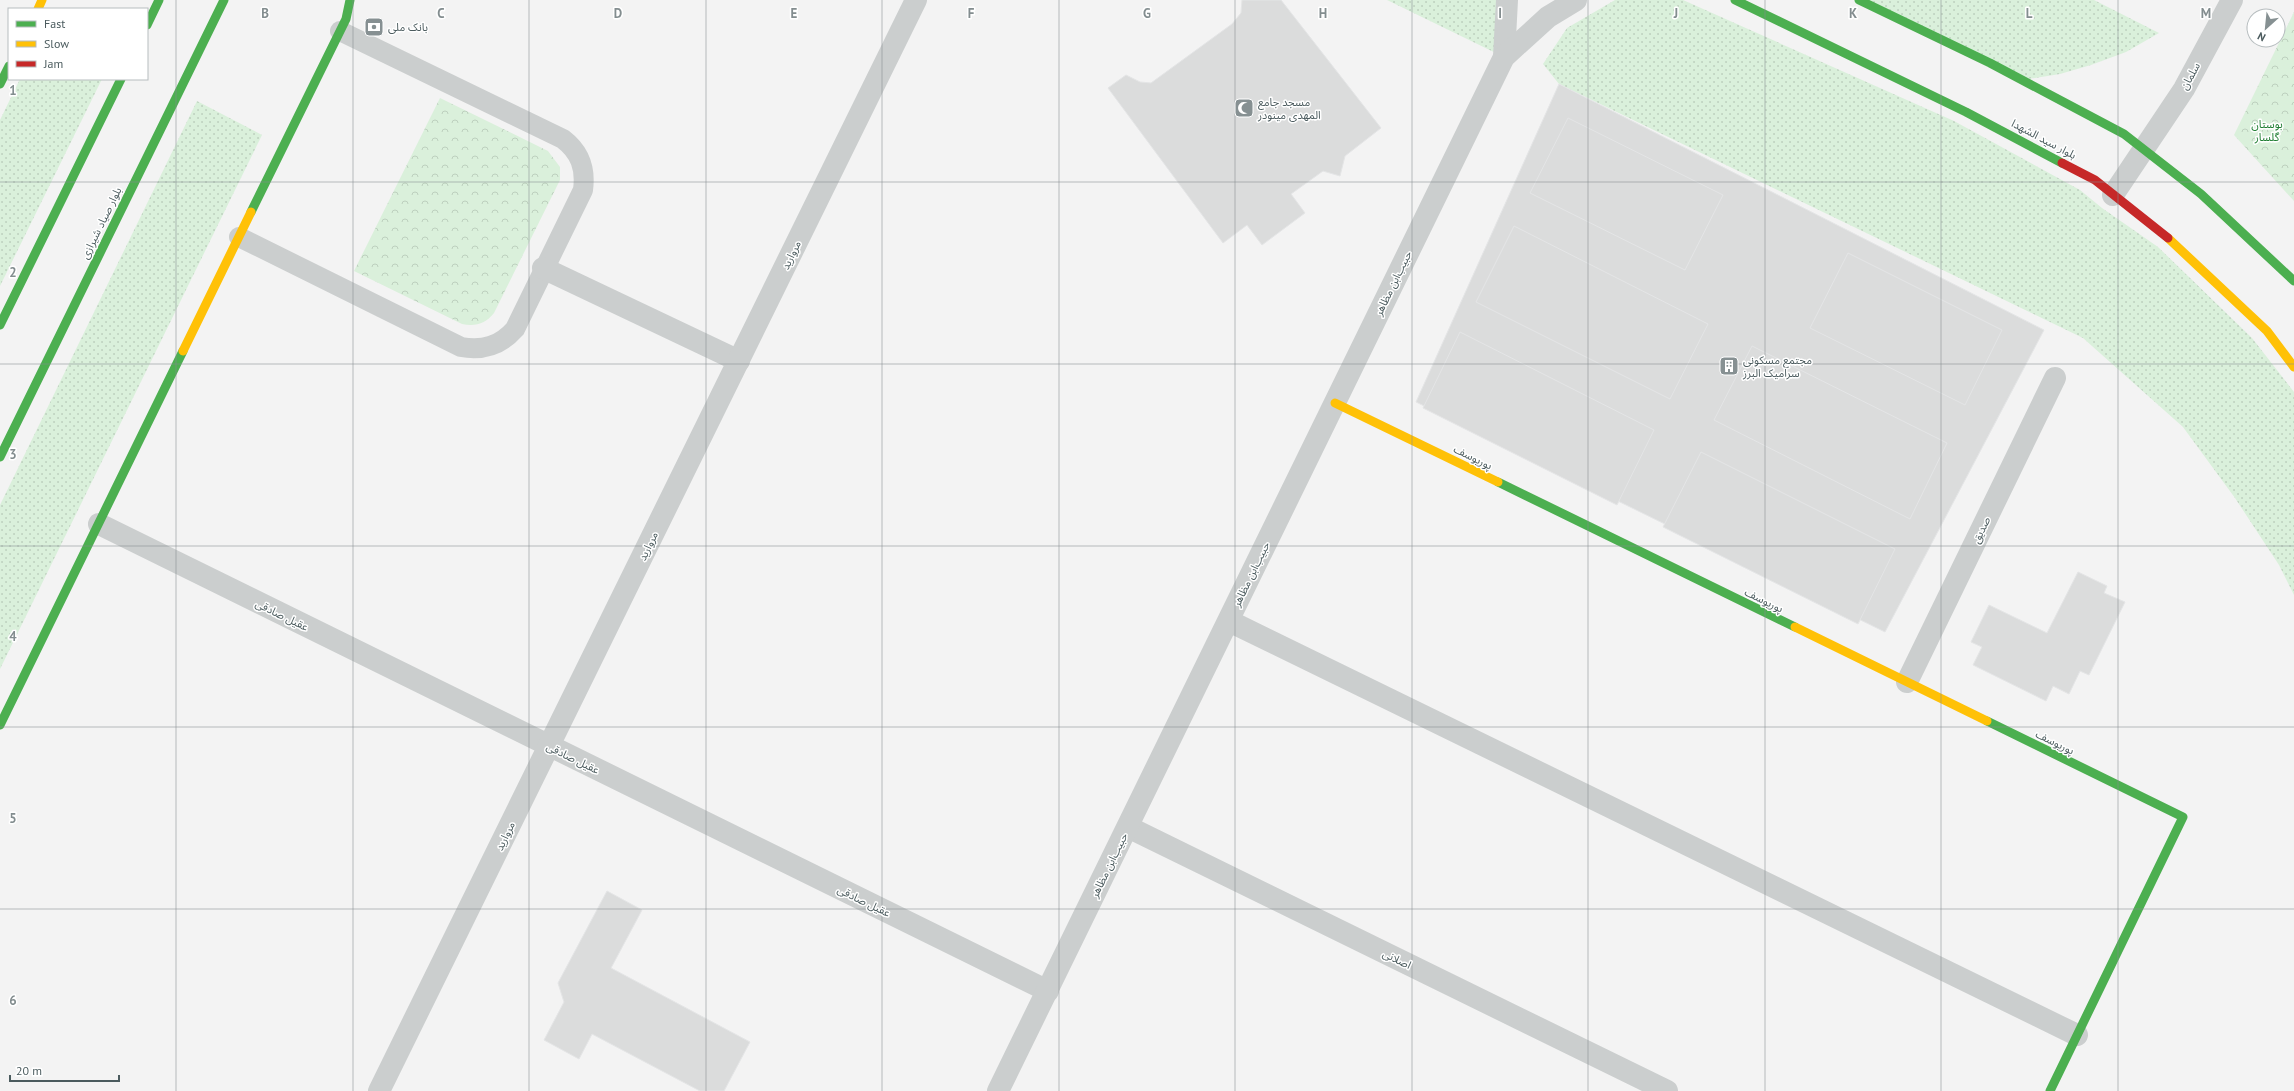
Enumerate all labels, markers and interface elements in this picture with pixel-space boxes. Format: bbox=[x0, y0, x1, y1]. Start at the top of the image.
text: B bbox=[261, 5, 269, 22]
text: C bbox=[437, 5, 445, 22]
text: D bbox=[614, 5, 622, 22]
text: E bbox=[791, 5, 798, 22]
text: F bbox=[968, 5, 975, 22]
text: G bbox=[1143, 5, 1151, 22]
text: H bbox=[1319, 5, 1327, 22]
text: I bbox=[1498, 5, 1502, 22]
text: J bbox=[1673, 5, 1678, 22]
text: K bbox=[1849, 5, 1857, 22]
text: L bbox=[2026, 5, 2033, 22]
text: M bbox=[2201, 5, 2211, 22]
legend bbox=[8, 8, 148, 80]
north arrow bbox=[2246, 8, 2286, 48]
text: Fast bbox=[44, 16, 65, 31]
bank icon: بانک ملی bbox=[363, 16, 385, 38]
place label: بانک ملی bbox=[388, 20, 428, 34]
text: N bbox=[2255, 29, 2268, 45]
text: Slow bbox=[44, 36, 69, 51]
text: Jam bbox=[43, 56, 63, 71]
street label: سلمان bbox=[2177, 60, 2203, 92]
text: 1 bbox=[9, 82, 17, 99]
place label: مسجد جامع المهدی مینودر bbox=[1257, 95, 1321, 122]
mosque icon: مسجد جامع المهدی مینودر bbox=[1233, 97, 1255, 119]
street label: بلوار سید الشهدا bbox=[2009, 116, 2079, 162]
park label: بوستان گلسار bbox=[2251, 117, 2283, 144]
street label: بلوار صیاد شیرازی bbox=[78, 185, 125, 261]
street label: مروارید bbox=[778, 238, 804, 272]
street label: حبیب‌ابن مظاهر bbox=[1371, 248, 1415, 319]
text: 2 bbox=[9, 264, 17, 281]
place label: مجتمع مسکونی سرامیک البرز bbox=[1742, 353, 1812, 380]
building icon: مجتمع مسکونی سرامیک البرز bbox=[1718, 355, 1740, 377]
street label: پوریوسف bbox=[1451, 442, 1495, 473]
text: 3 bbox=[9, 446, 17, 463]
street label: صدیق bbox=[1969, 514, 1993, 546]
street label: مروارید bbox=[635, 529, 661, 563]
street label: حبیب‌ابن مظاهر bbox=[1229, 539, 1273, 610]
street label: پوریوسف bbox=[1742, 585, 1786, 616]
street label: عقیل صادقی bbox=[253, 596, 311, 634]
text: 4 bbox=[9, 628, 17, 645]
street label: پوریوسف bbox=[2033, 727, 2077, 758]
street label: عقیل صادقی bbox=[544, 739, 602, 777]
text: 5 bbox=[9, 810, 17, 827]
street label: مروارید bbox=[492, 819, 518, 853]
street label: حبیب‌ابن مظاهر bbox=[1087, 830, 1131, 901]
street label: عقیل صادقی bbox=[835, 882, 893, 920]
street label: اصلانی bbox=[1380, 946, 1414, 972]
text: 6 bbox=[9, 992, 17, 1009]
scale bar bbox=[10, 1057, 119, 1083]
text: 20 m bbox=[16, 1063, 42, 1078]

